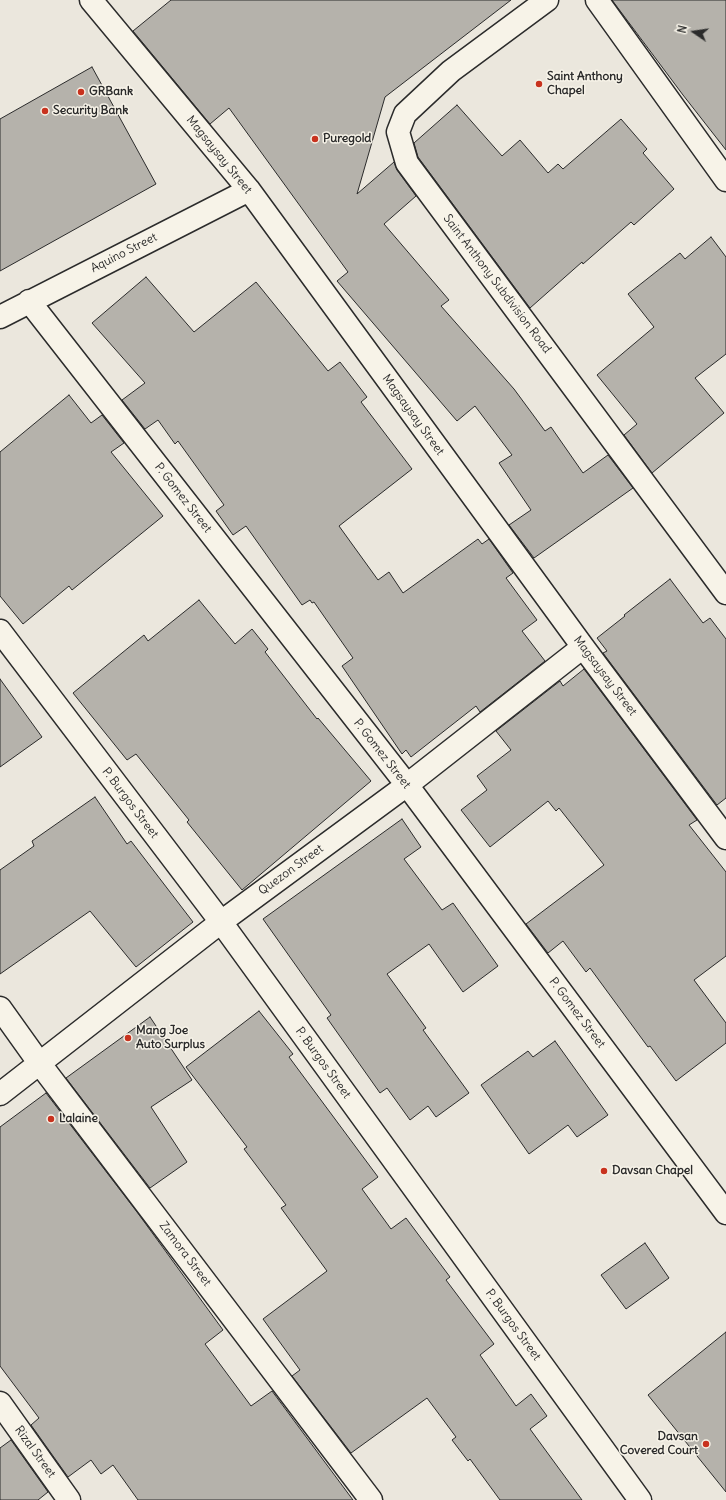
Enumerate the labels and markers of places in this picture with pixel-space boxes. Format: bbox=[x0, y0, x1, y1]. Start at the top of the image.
place label: Saint Anthony Chapel bbox=[547, 70, 623, 98]
marker: Saint Anthony Chapel bbox=[534, 79, 544, 89]
place label: GRBank bbox=[89, 85, 133, 99]
marker: GRBank bbox=[76, 87, 86, 97]
place label: Security Bank bbox=[53, 104, 128, 118]
marker: Security Bank bbox=[40, 106, 50, 116]
place label: Puregold bbox=[323, 132, 371, 146]
marker: Puregold bbox=[310, 134, 320, 144]
place label: Mang Joe Auto Surplus bbox=[136, 1024, 205, 1052]
marker: Mang Joe Auto Surplus bbox=[123, 1033, 133, 1043]
place label: Lalaine bbox=[59, 1112, 98, 1126]
marker: Lalaine bbox=[46, 1114, 56, 1124]
place label: Davsan Chapel bbox=[612, 1164, 693, 1178]
marker: Davsan Chapel bbox=[599, 1166, 609, 1176]
place label: Davsan Covered Court bbox=[620, 1430, 698, 1458]
marker: Davsan Covered Court bbox=[701, 1439, 711, 1449]

